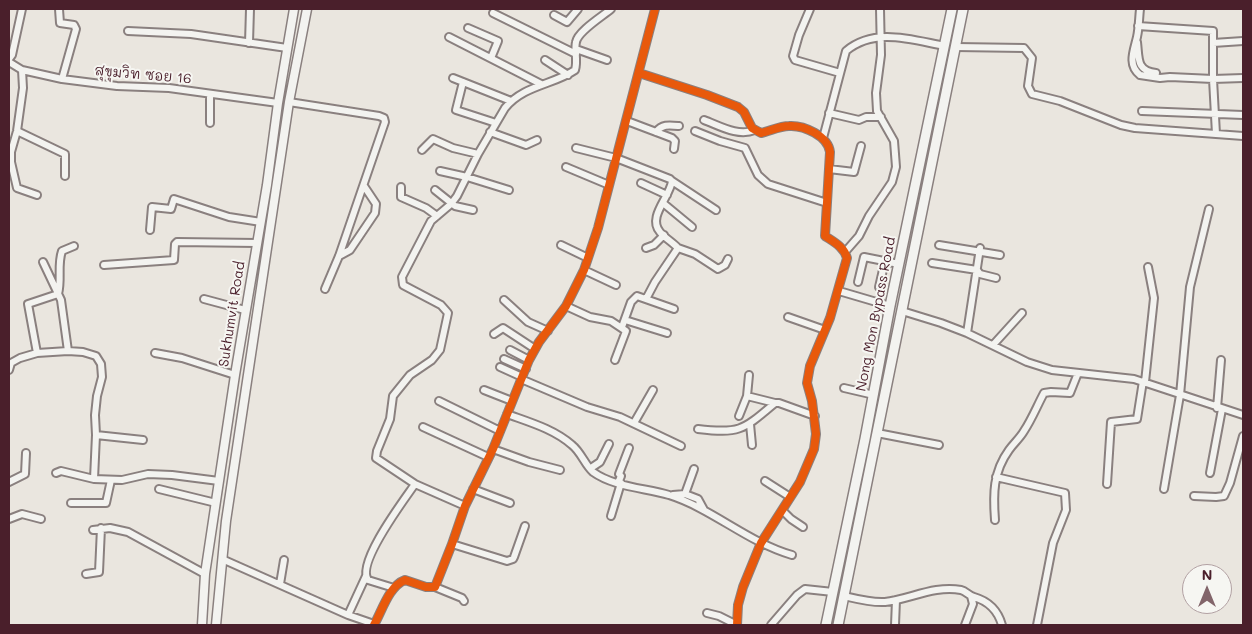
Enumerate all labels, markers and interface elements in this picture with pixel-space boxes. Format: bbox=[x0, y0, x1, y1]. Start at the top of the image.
street label: สุขุมวิท ซอย 16 bbox=[94, 62, 192, 88]
street label: Nong Mon Bypass Road bbox=[853, 235, 899, 393]
street label: Sukhumvit Road bbox=[215, 260, 249, 368]
north arrow bbox=[1182, 564, 1232, 614]
text: N bbox=[1202, 565, 1212, 584]

